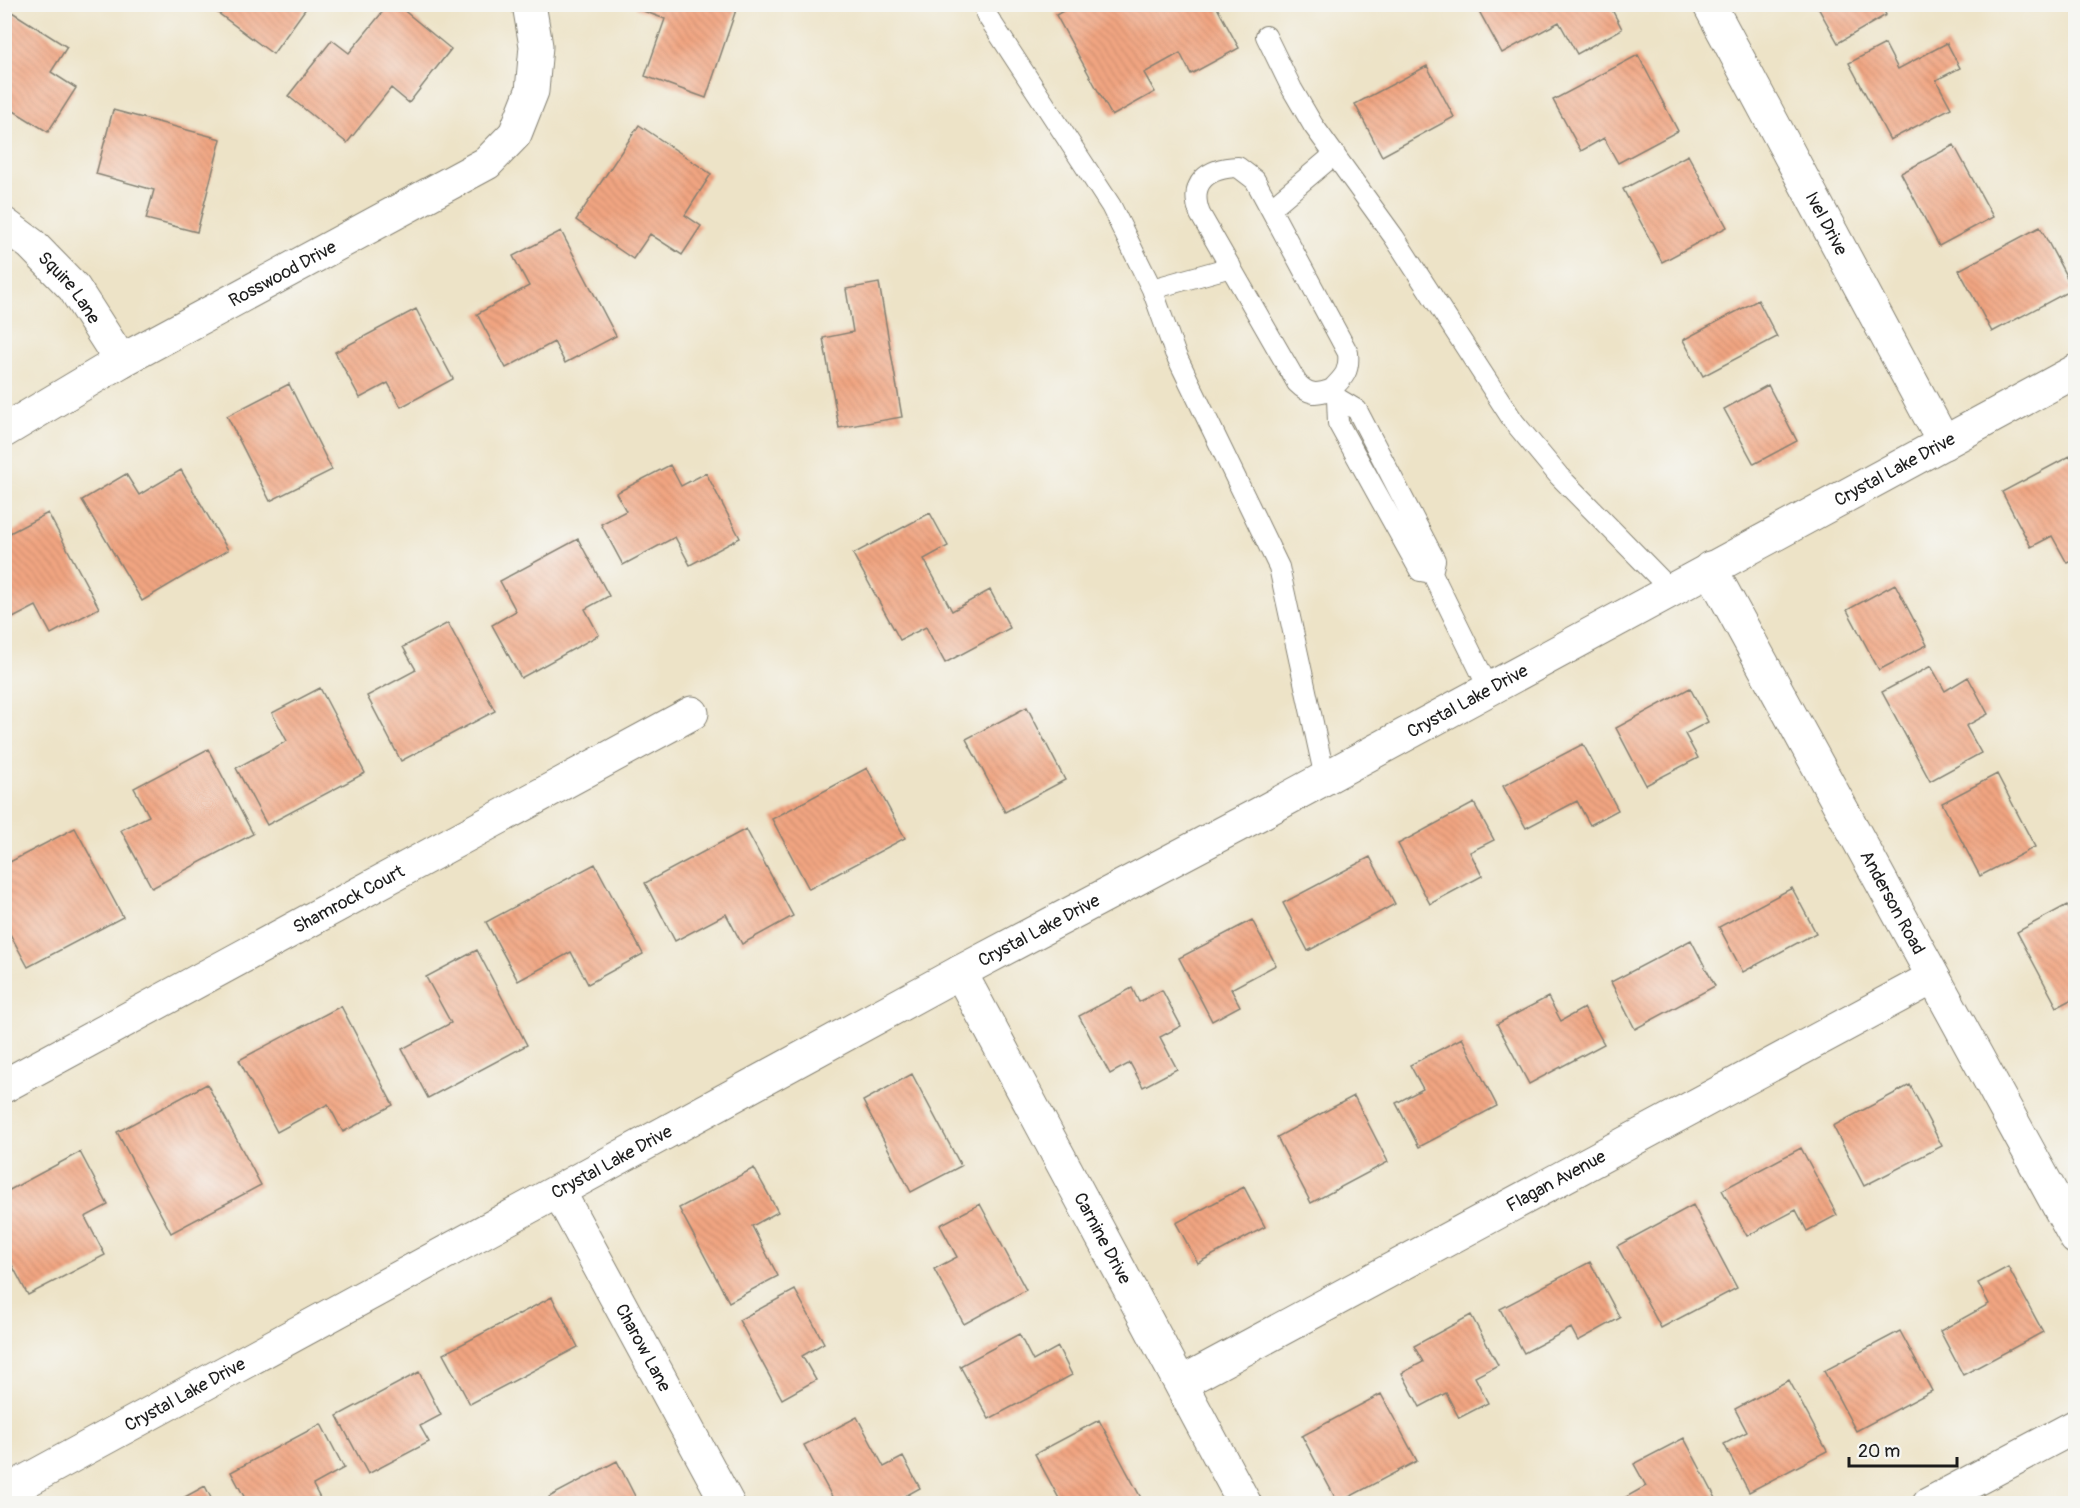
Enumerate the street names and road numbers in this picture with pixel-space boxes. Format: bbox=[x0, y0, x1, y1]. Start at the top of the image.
street label: Ivel Drive bbox=[1800, 188, 1852, 260]
street label: Rosswood Drive bbox=[225, 236, 341, 312]
street label: Squire Lane bbox=[33, 247, 105, 329]
street label: Crystal Lake Drive bbox=[1830, 428, 1960, 512]
street label: Crystal Lake Drive bbox=[1403, 659, 1532, 744]
street label: Anderson Road bbox=[1855, 847, 1930, 959]
street label: Shamrock Court bbox=[289, 860, 409, 939]
street label: Crystal Lake Drive bbox=[974, 889, 1104, 972]
street label: Crystal Lake Drive bbox=[547, 1120, 676, 1205]
street label: Flagan Avenue bbox=[1502, 1145, 1610, 1217]
street label: Carnine Drive bbox=[1068, 1189, 1136, 1288]
street label: Charow Lane bbox=[610, 1300, 676, 1396]
street label: Crystal Lake Drive bbox=[121, 1353, 250, 1437]

